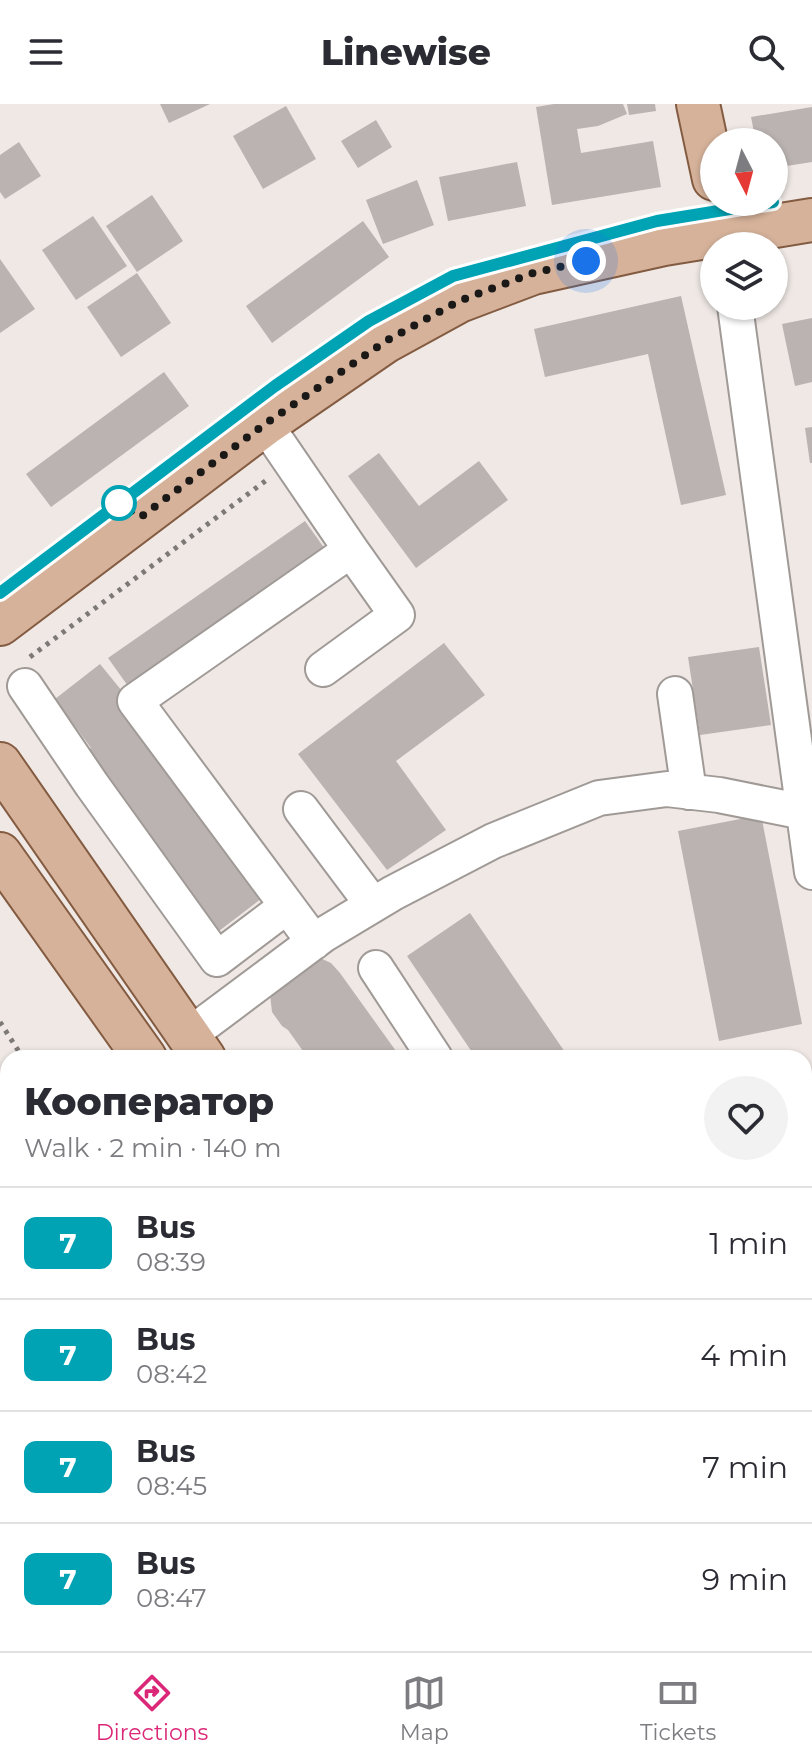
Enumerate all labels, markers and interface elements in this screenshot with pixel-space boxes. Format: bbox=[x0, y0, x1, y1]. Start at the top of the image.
icon: menu bbox=[24, 30, 68, 74]
text: Linewise bbox=[321, 30, 491, 74]
icon: search bbox=[744, 30, 788, 74]
north arrow bbox=[700, 128, 788, 216]
map controls bbox=[700, 128, 788, 320]
button: layers bbox=[700, 232, 788, 320]
your location bbox=[566, 241, 606, 281]
unlabelled marker bbox=[102, 486, 136, 520]
button: heart bbox=[704, 1076, 788, 1160]
text: Кооператор bbox=[24, 1078, 274, 1125]
text: Walk · 2 min · 140 m bbox=[24, 1132, 282, 1164]
text: Bus bbox=[136, 1209, 196, 1246]
text: 1 min bbox=[709, 1225, 788, 1262]
text: 7 bbox=[59, 1226, 77, 1260]
text: 08:39 bbox=[136, 1246, 206, 1278]
text: Bus bbox=[136, 1321, 196, 1358]
text: 4 min bbox=[700, 1337, 788, 1374]
text: 7 bbox=[59, 1338, 77, 1372]
text: 08:42 bbox=[136, 1358, 207, 1390]
text: Bus bbox=[136, 1433, 196, 1470]
text: 7 min bbox=[702, 1449, 788, 1486]
text: 7 bbox=[59, 1450, 77, 1484]
text: 08:45 bbox=[136, 1470, 207, 1502]
text: Bus bbox=[136, 1545, 196, 1582]
text: 9 min bbox=[702, 1561, 788, 1598]
text: 7 bbox=[59, 1562, 77, 1596]
text: 08:47 bbox=[136, 1582, 207, 1614]
tab: Directions bbox=[96, 1671, 208, 1746]
tab: Map bbox=[400, 1671, 449, 1746]
tab: Tickets bbox=[640, 1671, 716, 1746]

